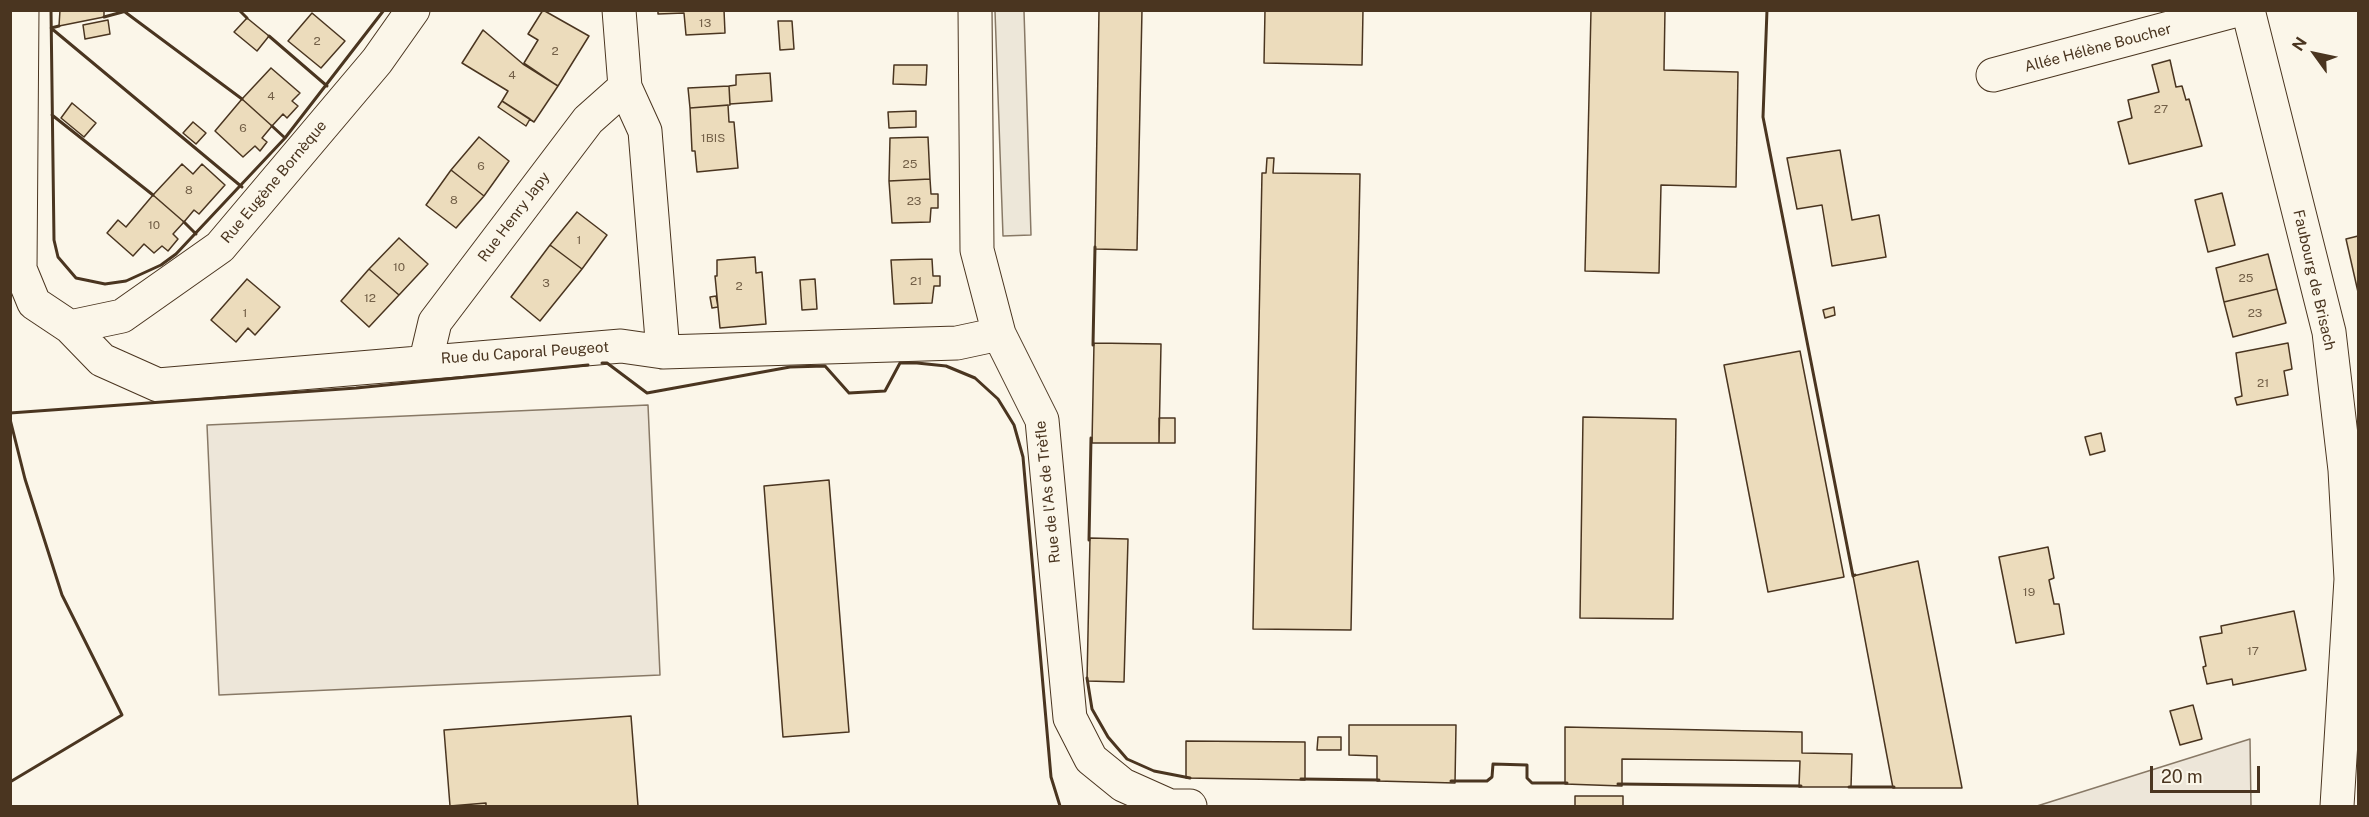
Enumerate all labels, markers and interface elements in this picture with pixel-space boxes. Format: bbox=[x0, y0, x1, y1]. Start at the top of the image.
house number: 13 bbox=[699, 16, 711, 30]
street label: Allée Hélène Boucher bbox=[2023, 20, 2173, 76]
north arrow bbox=[2285, 24, 2345, 84]
house number: 2 bbox=[313, 34, 321, 48]
text: N bbox=[2288, 34, 2311, 54]
house number: 2 bbox=[551, 44, 559, 58]
house number: 4 bbox=[508, 68, 516, 82]
house number: 4 bbox=[267, 89, 275, 103]
house number: 27 bbox=[2154, 102, 2168, 116]
street label: Rue Eugène Bornèque bbox=[217, 117, 331, 247]
house number: 6 bbox=[239, 121, 247, 135]
house number: 1BIS bbox=[701, 131, 725, 145]
house number: 25 bbox=[903, 157, 917, 171]
house number: 6 bbox=[477, 159, 485, 173]
street label: Rue Henry Japy bbox=[474, 168, 554, 266]
house number: 8 bbox=[185, 183, 193, 197]
house number: 8 bbox=[450, 193, 458, 207]
house number: 23 bbox=[907, 194, 921, 208]
street label: Faubourg de Brisach bbox=[2289, 208, 2339, 352]
house number: 10 bbox=[148, 218, 160, 232]
house number: 1 bbox=[577, 233, 581, 247]
house number: 10 bbox=[393, 260, 405, 274]
house number: 25 bbox=[2239, 271, 2253, 285]
house number: 21 bbox=[910, 274, 922, 288]
house number: 3 bbox=[542, 276, 550, 290]
house number: 2 bbox=[735, 279, 743, 293]
house number: 12 bbox=[364, 291, 376, 305]
house number: 1 bbox=[243, 306, 247, 320]
house number: 23 bbox=[2248, 306, 2262, 320]
street label: Rue du Caporal Peugeot bbox=[440, 338, 610, 368]
house number: 21 bbox=[2257, 376, 2269, 390]
street label: Rue de l'As de Trèfle bbox=[1032, 420, 1064, 564]
house number: 19 bbox=[2023, 585, 2035, 599]
house number: 17 bbox=[2247, 644, 2259, 658]
scale bar bbox=[2153, 754, 2262, 792]
text: 20 m bbox=[2161, 766, 2203, 787]

